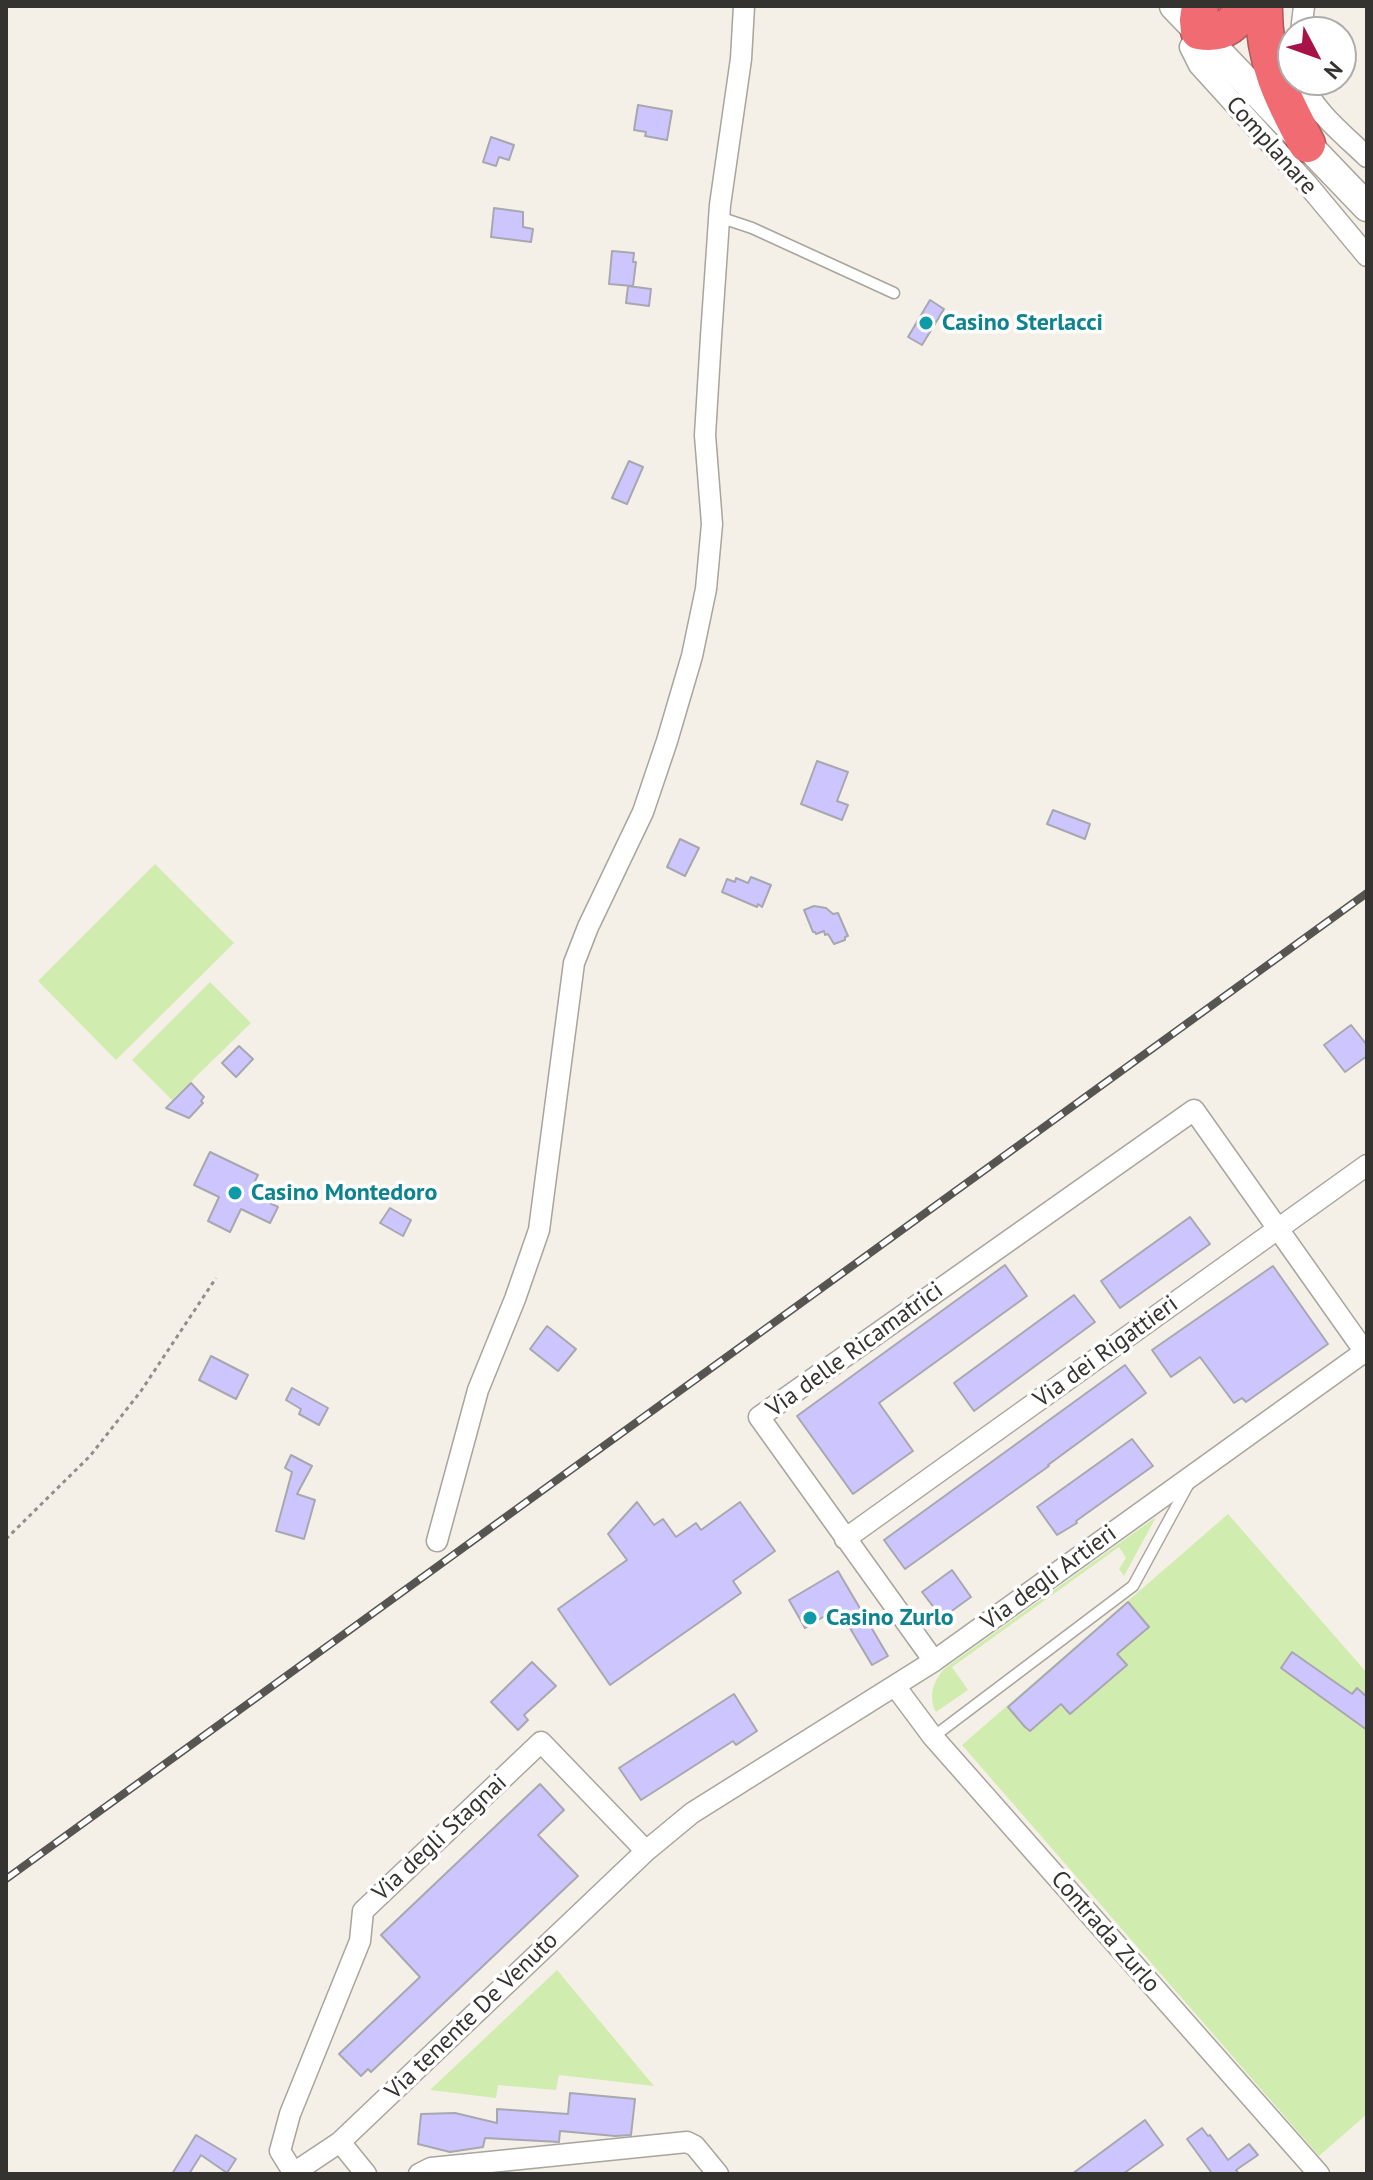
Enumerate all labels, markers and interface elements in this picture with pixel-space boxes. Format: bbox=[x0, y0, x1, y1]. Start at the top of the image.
north arrow bbox=[1277, 16, 1357, 96]
text: N bbox=[1318, 56, 1349, 85]
street label: Complanare bbox=[1219, 91, 1323, 201]
place label: Casino Sterlacci bbox=[942, 309, 1103, 337]
marker: Casino Sterlacci bbox=[917, 314, 935, 332]
place label: Casino Montedoro bbox=[251, 1179, 437, 1207]
marker: Casino Montedoro bbox=[226, 1184, 244, 1202]
street label: Via delle Ricamatrici bbox=[761, 1276, 949, 1424]
street label: Via dei Rigattieri bbox=[1028, 1290, 1184, 1414]
street label: Via degli Artieri bbox=[976, 1519, 1122, 1637]
place label: Casino Zurlo bbox=[826, 1604, 954, 1632]
marker: Casino Zurlo bbox=[801, 1609, 819, 1627]
street label: Via degli Stagnai bbox=[367, 1768, 513, 1908]
street label: Contrada Zurlo bbox=[1044, 1865, 1166, 1999]
street label: Via tenente De Venuto bbox=[380, 1926, 564, 2106]

